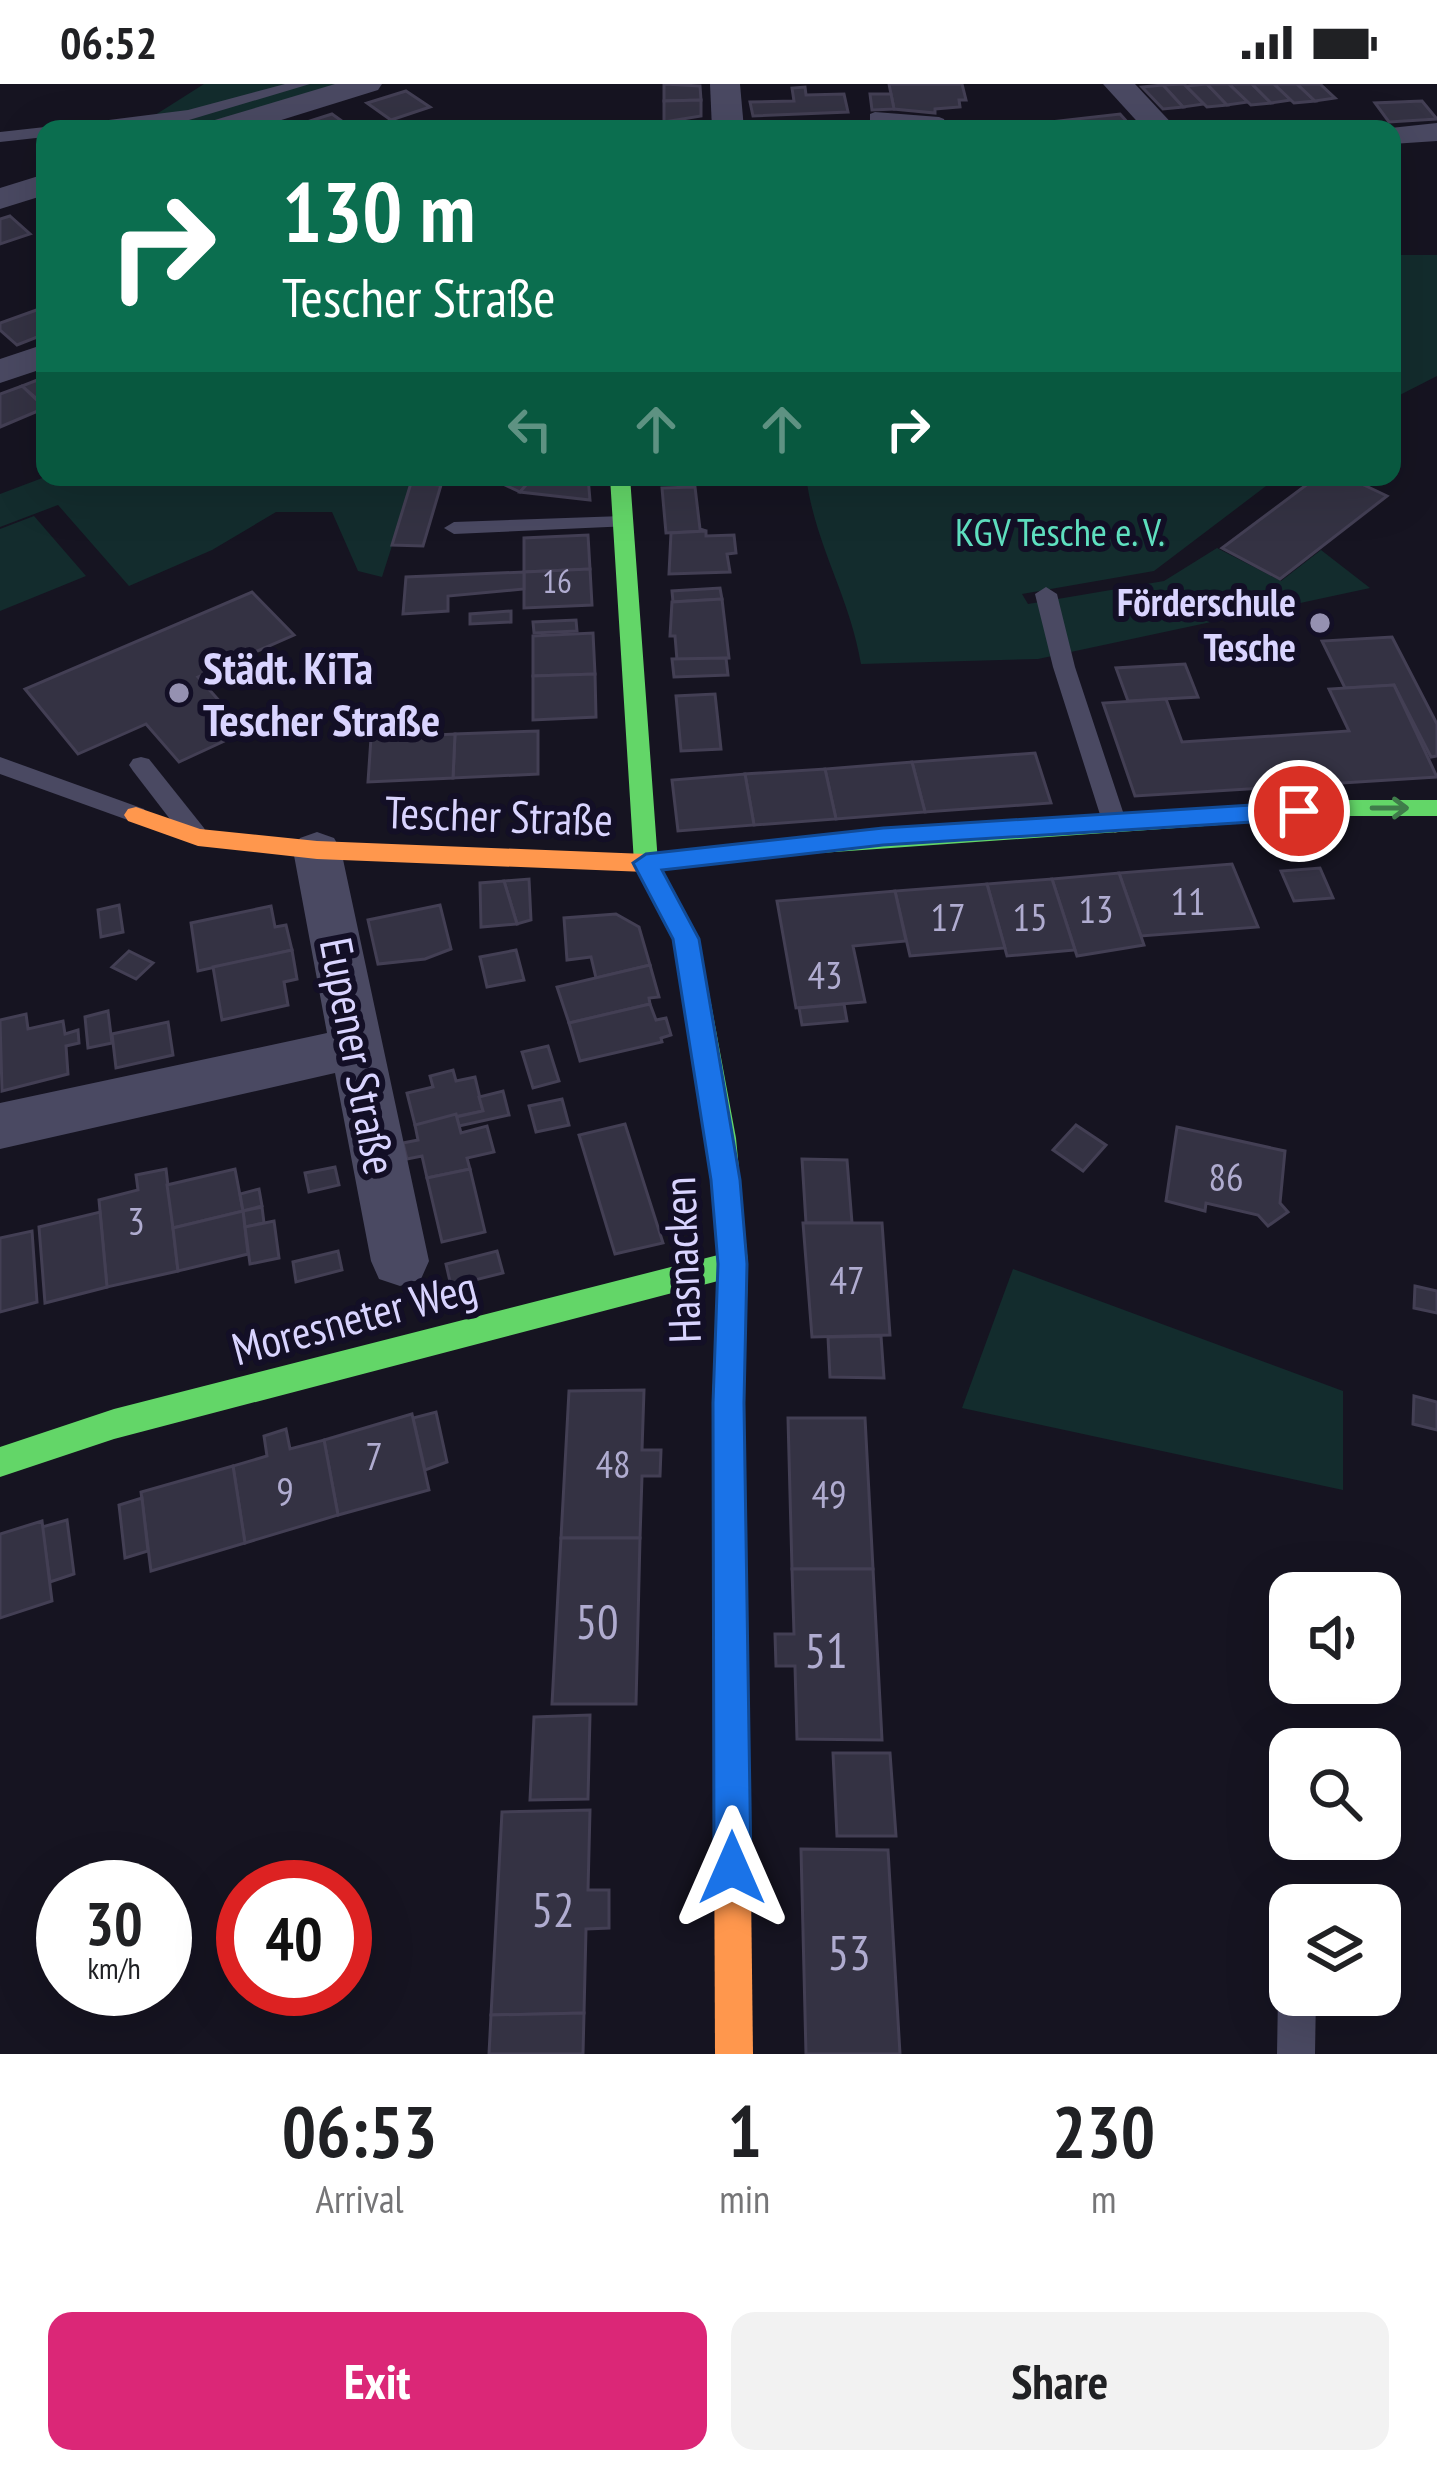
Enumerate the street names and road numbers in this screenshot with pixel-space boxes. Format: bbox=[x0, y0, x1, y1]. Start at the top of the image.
street label: Tescher Straße bbox=[384, 782, 614, 848]
street label: Eupener Straße bbox=[308, 933, 410, 1179]
street label: Hasnacken bbox=[649, 1176, 713, 1344]
street label: Moresneter Weg bbox=[225, 1257, 483, 1377]

